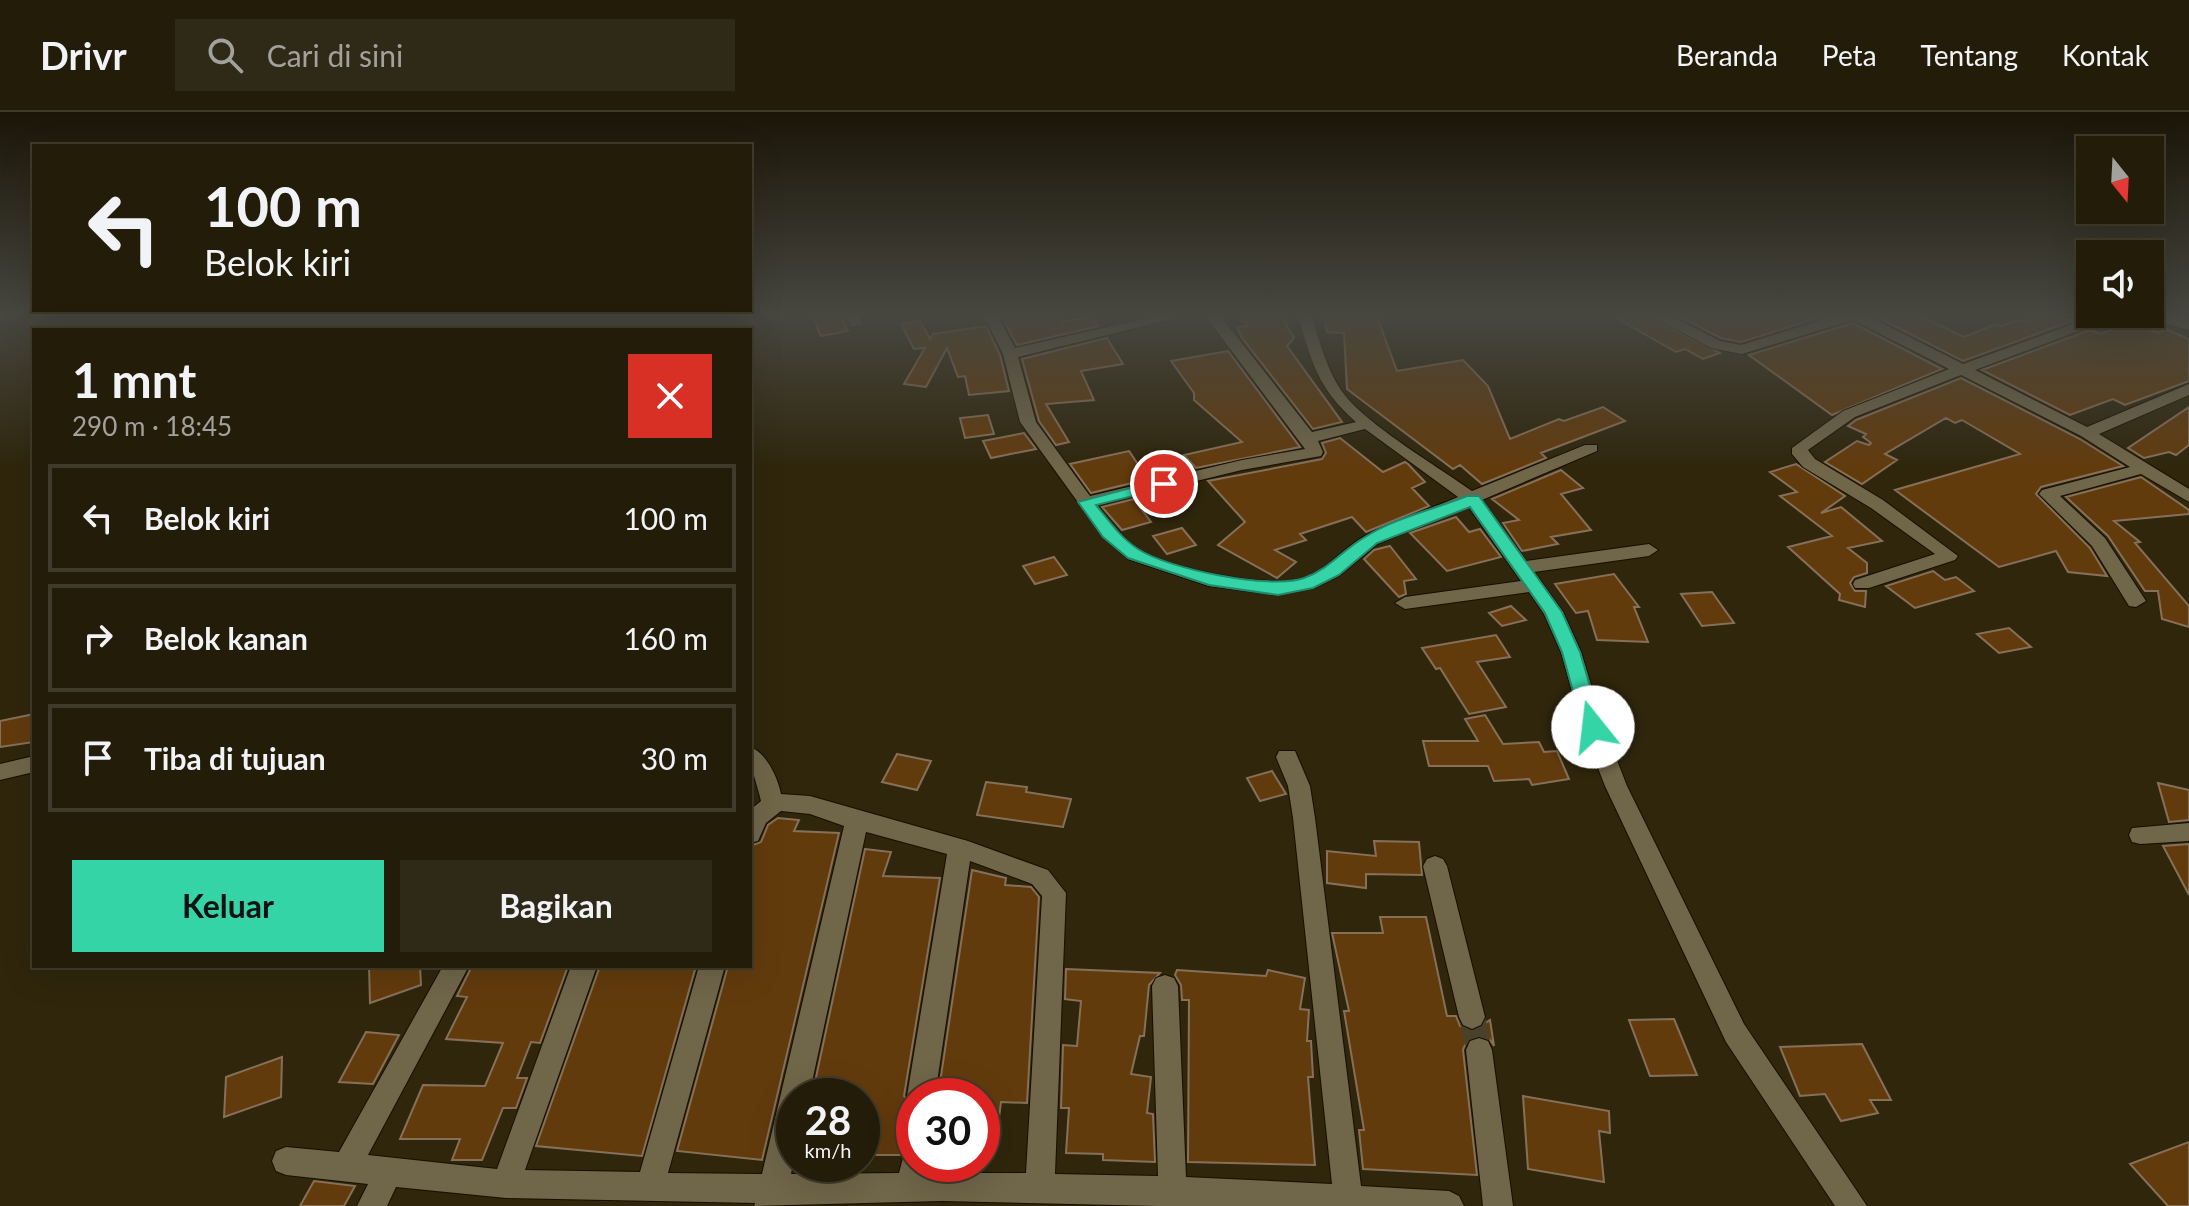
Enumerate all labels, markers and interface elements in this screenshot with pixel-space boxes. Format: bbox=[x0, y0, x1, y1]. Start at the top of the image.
search box bbox=[175, 19, 735, 91]
text: Drivr bbox=[40, 32, 127, 78]
icon: search bbox=[203, 33, 247, 77]
text: Cari di sini bbox=[267, 37, 403, 73]
text: Beranda bbox=[1676, 38, 1778, 72]
text: Peta bbox=[1822, 38, 1877, 72]
text: Tentang bbox=[1921, 38, 2018, 72]
text: Kontak bbox=[2062, 38, 2149, 72]
north arrow bbox=[2076, 136, 2164, 224]
map controls bbox=[2076, 136, 2164, 328]
text: 100 m bbox=[204, 172, 362, 239]
icon: left bbox=[72, 176, 176, 280]
text: Belok kiri bbox=[204, 240, 351, 284]
button: sound bbox=[2076, 240, 2164, 328]
text: 1 mnt bbox=[72, 351, 196, 408]
button: close bbox=[628, 354, 712, 438]
text: 290 m · 18:45 bbox=[72, 410, 232, 442]
pin bbox=[1130, 450, 1198, 518]
icon: arrive bbox=[1142, 462, 1186, 506]
icon: left bbox=[76, 496, 120, 540]
text: Belok kiri bbox=[144, 500, 270, 536]
text: 100 m bbox=[623, 500, 708, 536]
icon: right bbox=[76, 616, 120, 660]
text: Belok kanan bbox=[144, 620, 308, 656]
text: 160 m bbox=[623, 620, 708, 656]
position arrow bbox=[1551, 685, 1635, 769]
icon: arrive bbox=[76, 736, 120, 780]
text: Tiba di tujuan bbox=[144, 740, 326, 776]
text: 30 m bbox=[641, 740, 708, 776]
button: Keluar bbox=[72, 860, 384, 952]
button: Bagikan bbox=[400, 860, 712, 952]
speed limit sign: 30 bbox=[896, 1078, 1000, 1182]
text: 28 bbox=[805, 1096, 851, 1144]
text: km/h bbox=[805, 1138, 851, 1162]

